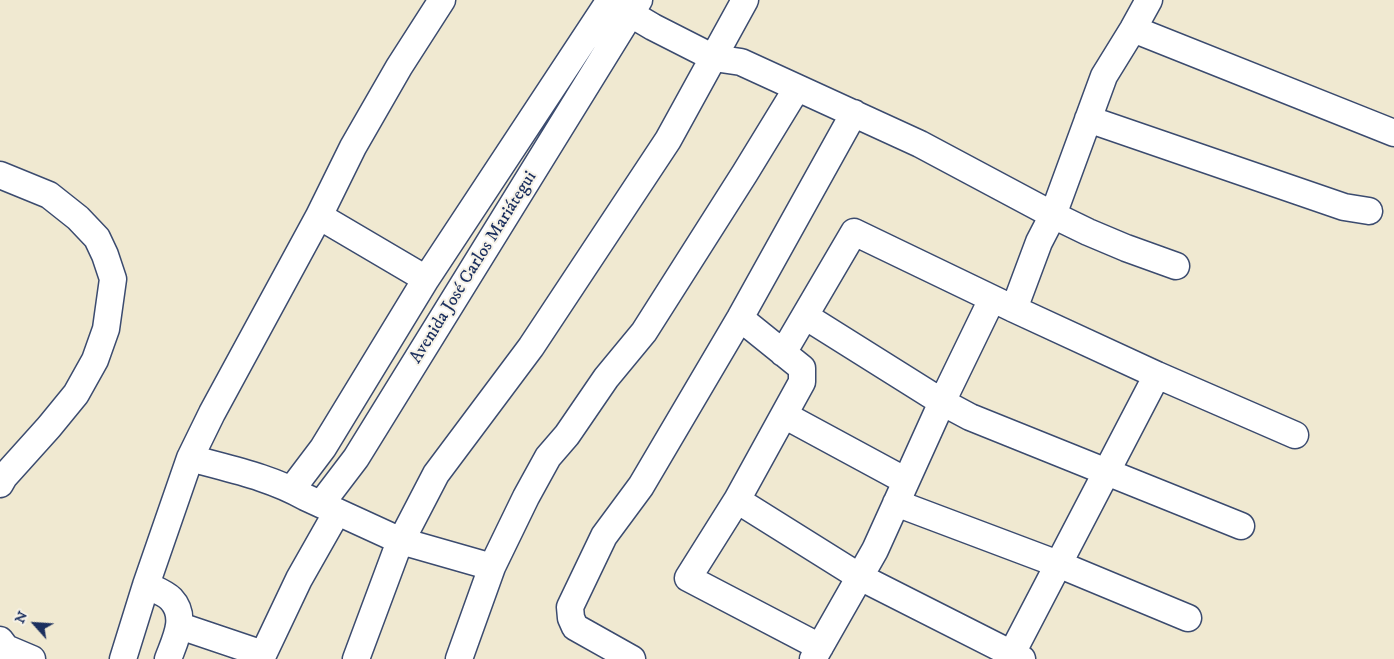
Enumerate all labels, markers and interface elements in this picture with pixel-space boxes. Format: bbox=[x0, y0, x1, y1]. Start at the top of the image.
street label: Avenida José Carlos Mariátegui bbox=[406, 168, 542, 368]
north arrow bbox=[10, 599, 60, 649]
text: N bbox=[11, 608, 32, 627]

